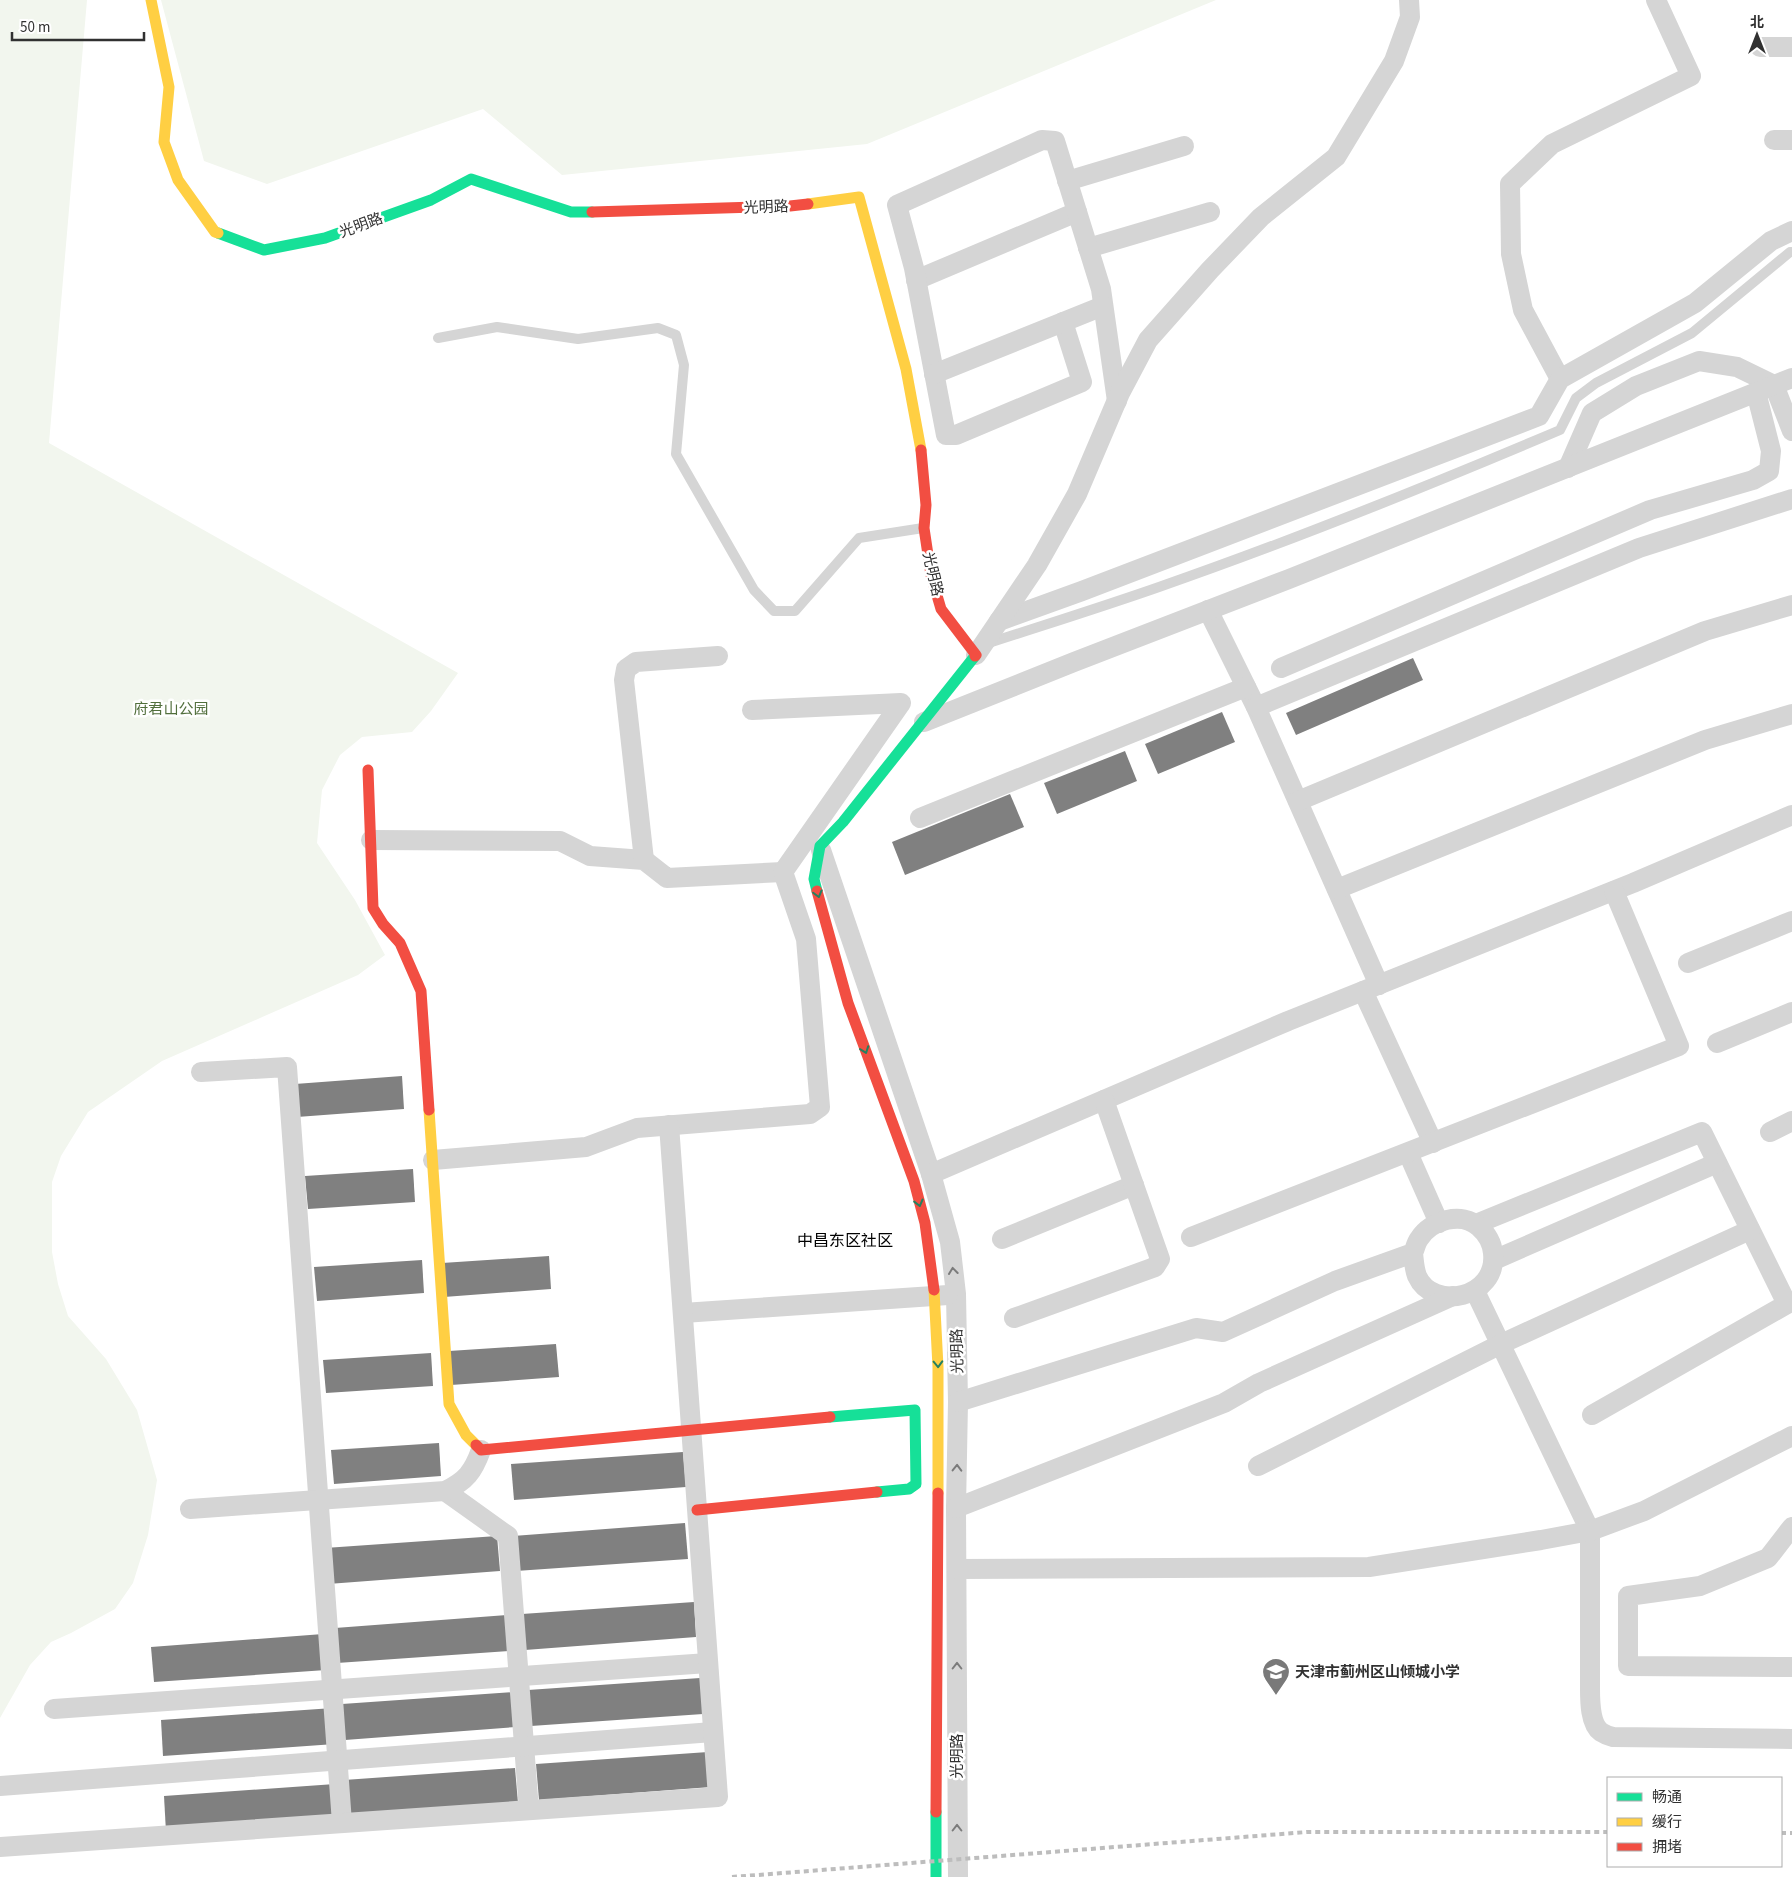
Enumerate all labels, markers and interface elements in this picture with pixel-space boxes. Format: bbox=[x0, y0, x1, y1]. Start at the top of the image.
scale bar bbox=[12, 10, 145, 42]
north arrow bbox=[1732, 10, 1782, 60]
text: 北 bbox=[1750, 13, 1764, 33]
text: 50 m bbox=[20, 17, 50, 38]
street label: 光明路 bbox=[743, 196, 789, 219]
street label: 光明路 bbox=[336, 208, 386, 243]
street label: 光明路 bbox=[917, 550, 948, 598]
park label: 府君山公园 bbox=[133, 699, 209, 720]
one-way arrow bbox=[813, 890, 823, 898]
one-way arrow bbox=[859, 1045, 869, 1053]
one-way arrow bbox=[914, 1198, 924, 1206]
district label: 中昌东区社区 bbox=[797, 1230, 893, 1252]
one-way arrow bbox=[948, 1267, 959, 1275]
street label: 光明路 bbox=[947, 1328, 968, 1374]
one-way arrow bbox=[933, 1360, 943, 1368]
one-way arrow bbox=[952, 1464, 962, 1472]
school or university icon: 天津市蓟州区山倾城小学 bbox=[1261, 1657, 1291, 1696]
one-way arrow bbox=[952, 1662, 962, 1670]
place label: 天津市蓟州区山倾城小学 bbox=[1295, 1662, 1460, 1683]
street label: 光明路 bbox=[947, 1733, 968, 1779]
legend bbox=[1607, 1777, 1782, 1867]
text: 畅通 bbox=[1652, 1787, 1682, 1808]
text: 缓行 bbox=[1652, 1812, 1682, 1833]
one-way arrow bbox=[952, 1824, 962, 1832]
text: 拥堵 bbox=[1652, 1837, 1682, 1858]

